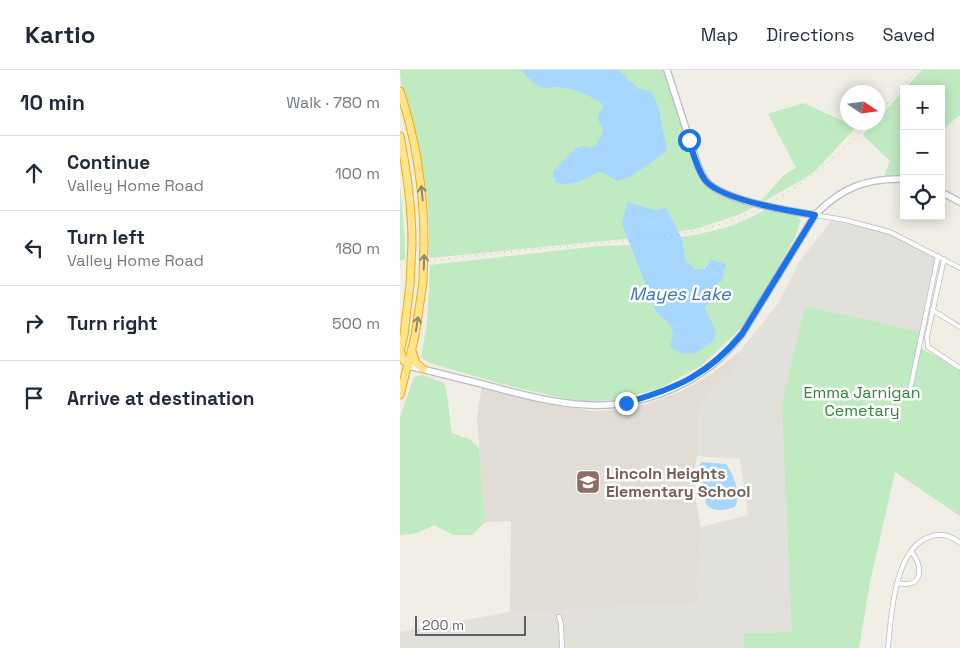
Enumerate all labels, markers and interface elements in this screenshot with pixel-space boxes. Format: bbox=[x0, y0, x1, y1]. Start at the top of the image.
text: Kartio bbox=[25, 19, 95, 50]
text: Map bbox=[701, 23, 738, 46]
text: Directions bbox=[766, 23, 855, 46]
text: Saved bbox=[883, 23, 935, 46]
north arrow bbox=[840, 85, 885, 130]
map controls bbox=[900, 85, 945, 220]
button: + bbox=[900, 85, 945, 130]
text: 10 min bbox=[20, 89, 85, 116]
text: Walk · 780 m bbox=[286, 92, 380, 113]
route start bbox=[678, 129, 701, 152]
button: − bbox=[900, 130, 945, 175]
text: Continue bbox=[67, 150, 150, 175]
icon: ahead bbox=[20, 159, 48, 187]
text: 100 m bbox=[335, 163, 380, 184]
text: Valley Home Road bbox=[67, 175, 204, 196]
button: locate bbox=[900, 175, 945, 220]
one-way arrow bbox=[417, 185, 427, 201]
text: Turn left bbox=[67, 225, 145, 250]
icon: left bbox=[20, 234, 48, 262]
text: 180 m bbox=[335, 238, 380, 259]
text: Valley Home Road bbox=[67, 250, 204, 271]
one-way arrow bbox=[419, 254, 428, 270]
water label: Mayes Lake bbox=[629, 282, 732, 305]
icon: right bbox=[20, 309, 48, 337]
text: Turn right bbox=[67, 311, 157, 336]
text: 500 m bbox=[332, 313, 380, 334]
one-way arrow bbox=[413, 316, 423, 332]
park label: Emma Jarnigan Cemetary bbox=[803, 382, 921, 421]
icon: arrive bbox=[20, 384, 48, 412]
text: Arrive at destination bbox=[67, 386, 255, 411]
route end bbox=[615, 392, 638, 415]
place label: Lincoln Heights Elementary School bbox=[606, 463, 750, 502]
school or university icon: Lincoln Heights Elementary School bbox=[575, 469, 601, 495]
scale bar bbox=[415, 613, 526, 636]
text: 200 m bbox=[422, 616, 464, 634]

